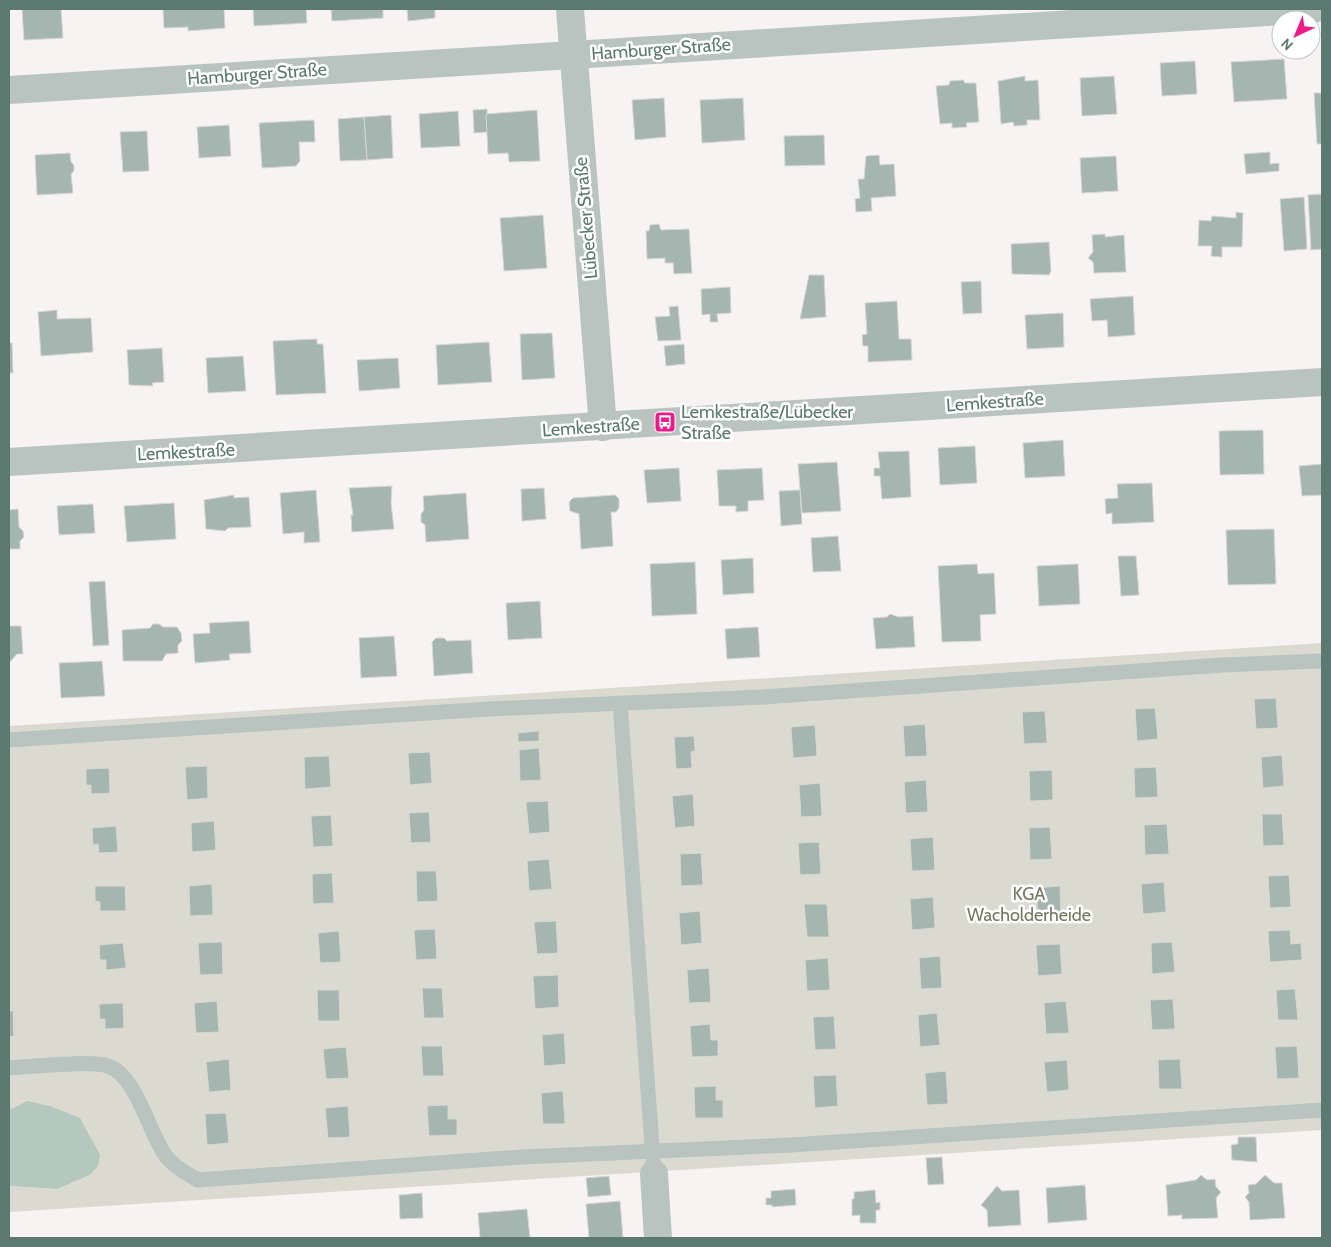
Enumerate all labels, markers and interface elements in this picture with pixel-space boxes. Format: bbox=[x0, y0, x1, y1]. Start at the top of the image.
north arrow bbox=[1271, 10, 1321, 60]
street label: Hamburger Straße bbox=[590, 33, 732, 65]
text: N bbox=[1277, 34, 1297, 54]
street label: Hamburger Straße bbox=[186, 58, 328, 90]
street label: Lübecker Straße bbox=[570, 156, 602, 280]
street label: Lemkestraße bbox=[945, 388, 1045, 416]
place label: Lemkestraße/Lübecker Straße bbox=[681, 401, 853, 444]
bus stop icon: Lemkestraße/Lübecker Straße bbox=[653, 410, 677, 434]
street label: Lemkestraße bbox=[541, 413, 641, 441]
street label: Lemkestraße bbox=[137, 438, 235, 466]
park label: KGA Wacholderheide bbox=[967, 883, 1091, 926]

